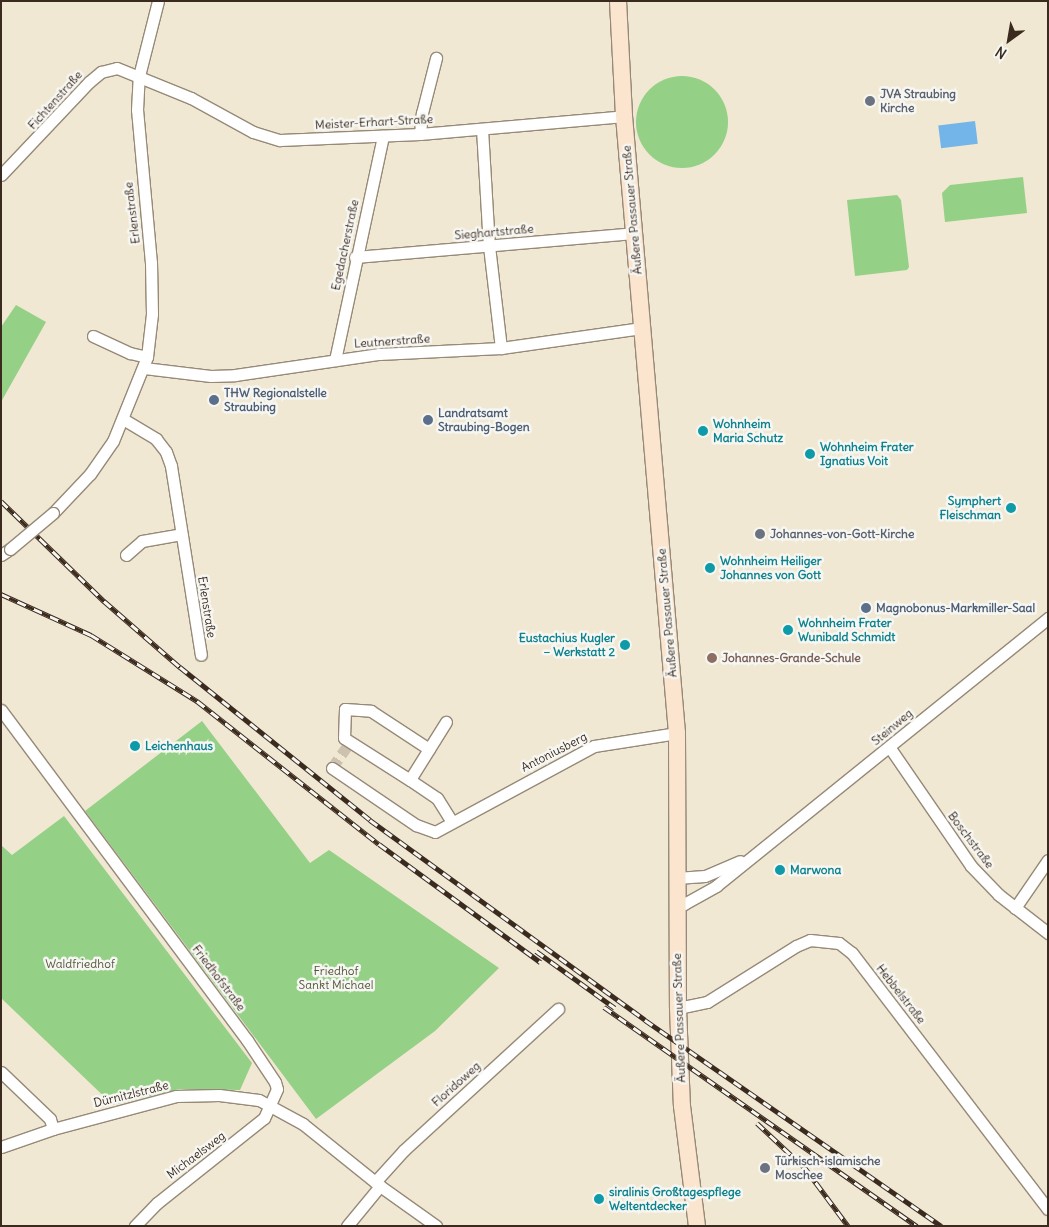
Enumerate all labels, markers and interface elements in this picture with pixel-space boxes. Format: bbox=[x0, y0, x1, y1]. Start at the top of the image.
north arrow bbox=[984, 15, 1034, 65]
text: N bbox=[992, 43, 1010, 63]
street label: Fichtenstraße bbox=[25, 68, 85, 132]
place label: JVA Straubing Kirche bbox=[880, 87, 956, 115]
marker: JVA Straubing Kirche bbox=[864, 95, 876, 107]
street label: Meister-Erhart-Straße bbox=[315, 112, 433, 132]
street label: Äußere Passauer Straße bbox=[619, 145, 645, 275]
street label: Erlenstraße bbox=[121, 181, 143, 245]
street label: Egedacherstraße bbox=[328, 198, 362, 292]
street label: Sieghartstraße bbox=[454, 221, 534, 243]
street label: Leutnerstraße bbox=[354, 331, 430, 351]
place label: THW Regionalstelle Straubing bbox=[224, 386, 327, 414]
marker: THW Regionalstelle Straubing bbox=[208, 394, 220, 406]
place label: Landratsamt Straubing-Bogen bbox=[438, 406, 530, 434]
marker: Landratsamt Straubing-Bogen bbox=[422, 414, 434, 426]
place label: Wohnheim Maria Schutz bbox=[713, 417, 783, 445]
marker: Wohnheim Maria Schutz bbox=[697, 425, 709, 437]
place label: Wohnheim Frater Ignatius Voit bbox=[820, 440, 914, 468]
marker: Wohnheim Frater Ignatius Voit bbox=[804, 448, 816, 460]
place label: Symphert Fleischman bbox=[940, 494, 1001, 522]
marker: Symphert Fleischman bbox=[1005, 502, 1017, 514]
place label: Johannes-von-Gott-Kirche bbox=[770, 527, 915, 541]
marker: Johannes-von-Gott-Kirche bbox=[754, 528, 766, 540]
street label: Äußere Passauer Straße bbox=[654, 548, 680, 678]
place label: Wohnheim Heiliger Johannes von Gott bbox=[720, 554, 822, 582]
marker: Wohnheim Heiliger Johannes von Gott bbox=[704, 562, 716, 574]
street label: Erlenstraße bbox=[195, 575, 219, 639]
place label: Magnobonus-Markmiller-Saal bbox=[876, 601, 1035, 615]
marker: Magnobonus-Markmiller-Saal bbox=[860, 602, 872, 614]
place label: Wohnheim Frater Wunibald Schmidt bbox=[798, 616, 895, 644]
marker: Wohnheim Frater Wunibald Schmidt bbox=[782, 624, 794, 636]
place label: Eustachius Kugler – Werkstatt 2 bbox=[519, 631, 615, 659]
marker: Eustachius Kugler – Werkstatt 2 bbox=[619, 639, 631, 651]
place label: Johannes-Grande-Schule bbox=[722, 651, 861, 665]
marker: Johannes-Grande-Schule bbox=[706, 652, 718, 664]
street label: Steinweg bbox=[869, 706, 915, 748]
street label: Antoniusberg bbox=[519, 729, 589, 775]
place label: Leichenhaus bbox=[145, 739, 213, 753]
marker: Leichenhaus bbox=[129, 740, 141, 752]
street label: Boschstraße bbox=[945, 809, 997, 871]
place label: Marwona bbox=[790, 863, 841, 877]
marker: Marwona bbox=[774, 864, 786, 876]
street label: Friedhofstraße bbox=[189, 942, 249, 1014]
street label: Äußere Passauer Straße bbox=[670, 953, 688, 1083]
park label: Waldfriedhof bbox=[45, 957, 115, 971]
street label: Hebbelstraße bbox=[873, 961, 929, 1027]
park label: Friedhof Sankt Michael bbox=[299, 964, 373, 992]
street label: Floridoweg bbox=[429, 1059, 483, 1109]
street label: Dürnitzlstraße bbox=[92, 1078, 170, 1110]
street label: Michaelsweg bbox=[164, 1128, 228, 1182]
place label: Türkisch-islamische Moschee bbox=[775, 1154, 881, 1182]
marker: Türkisch-islamische Moschee bbox=[759, 1162, 771, 1174]
place label: siralinis Großtagespflege Weltentdecker bbox=[609, 1185, 741, 1213]
marker: siralinis Großtagespflege Weltentdecker bbox=[593, 1193, 605, 1205]

